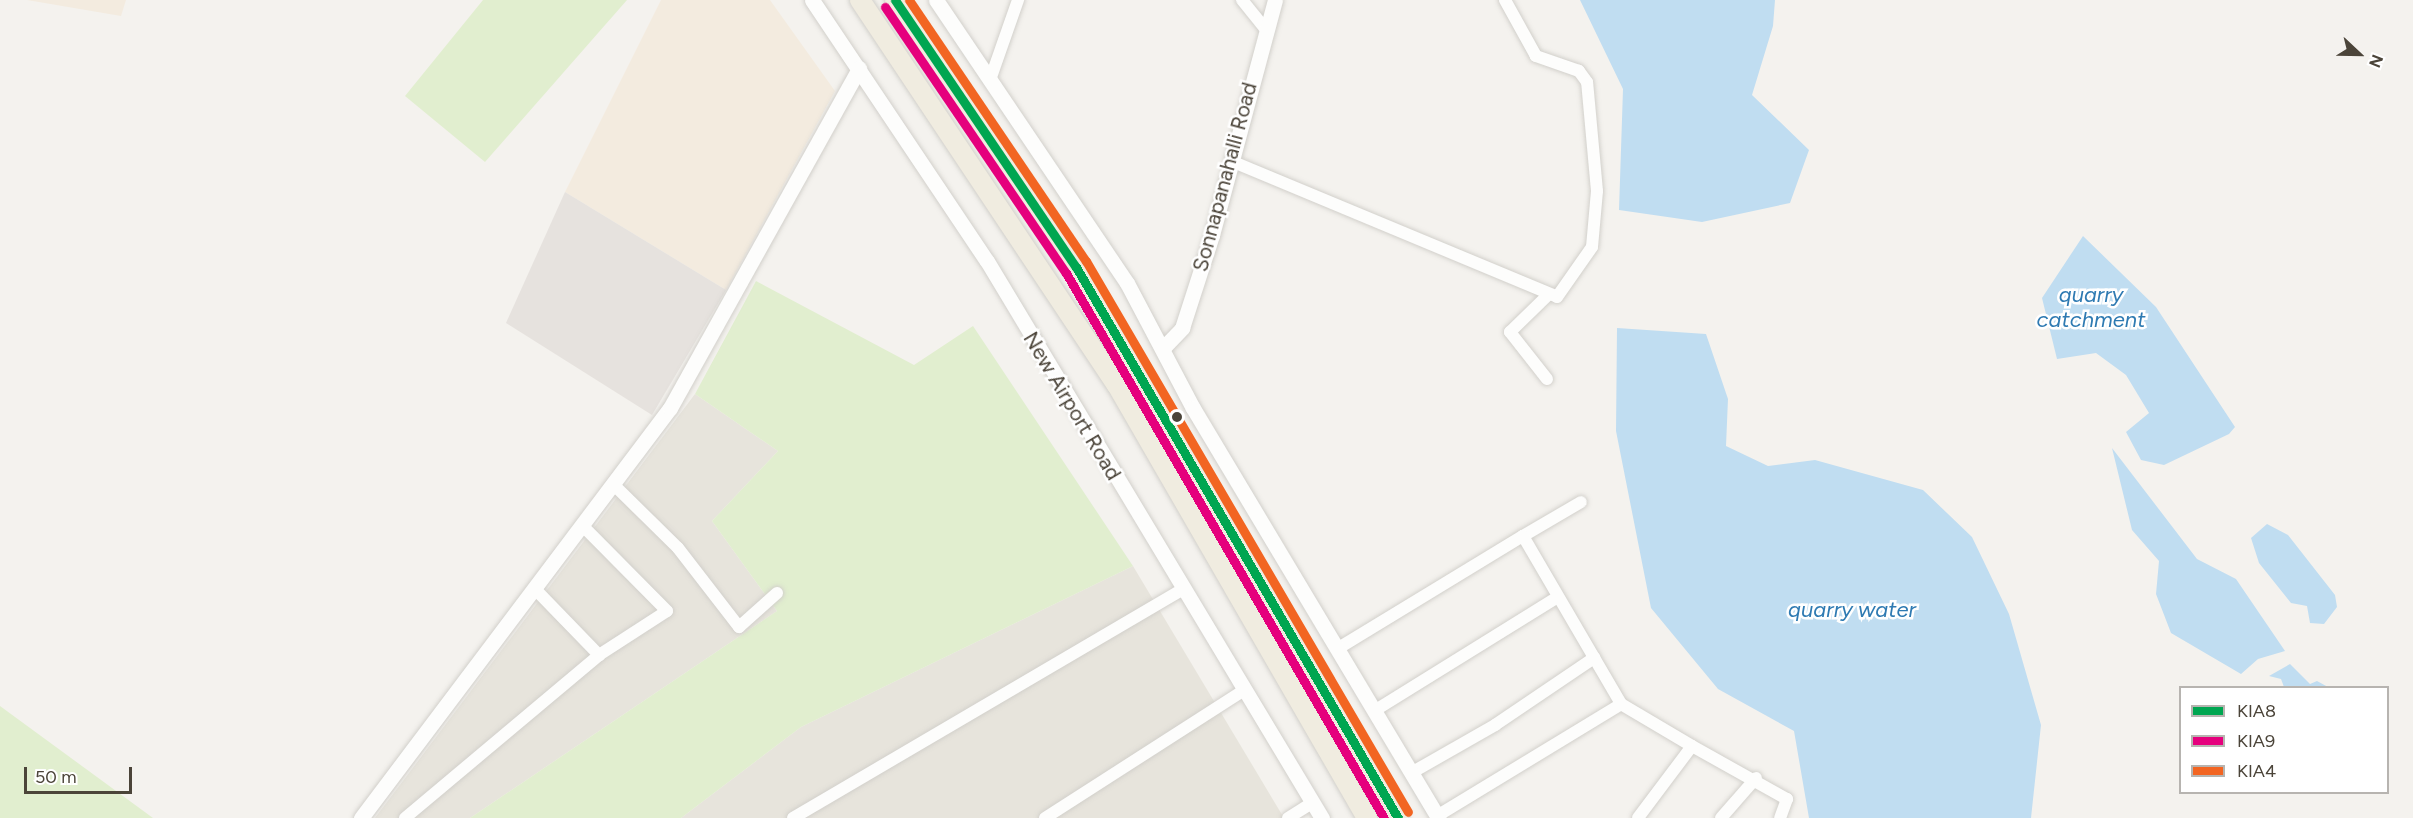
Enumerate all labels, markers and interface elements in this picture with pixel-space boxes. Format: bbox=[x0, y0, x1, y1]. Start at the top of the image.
north arrow bbox=[2329, 24, 2389, 84]
text: N bbox=[2365, 52, 2387, 70]
street label: Sonnapanahalli Road bbox=[1188, 80, 1262, 274]
water label: quarry catchment bbox=[2036, 281, 2146, 332]
street label: New Airport Road bbox=[1018, 327, 1126, 485]
unlabelled marker bbox=[1171, 411, 1183, 423]
water label: quarry water bbox=[1788, 597, 1916, 623]
legend bbox=[2179, 686, 2389, 794]
text: KIA8 bbox=[2237, 700, 2276, 722]
text: KIA9 bbox=[2237, 730, 2275, 752]
scale bar bbox=[27, 755, 135, 793]
text: KIA4 bbox=[2237, 760, 2276, 782]
text: 50 m bbox=[35, 766, 77, 788]

